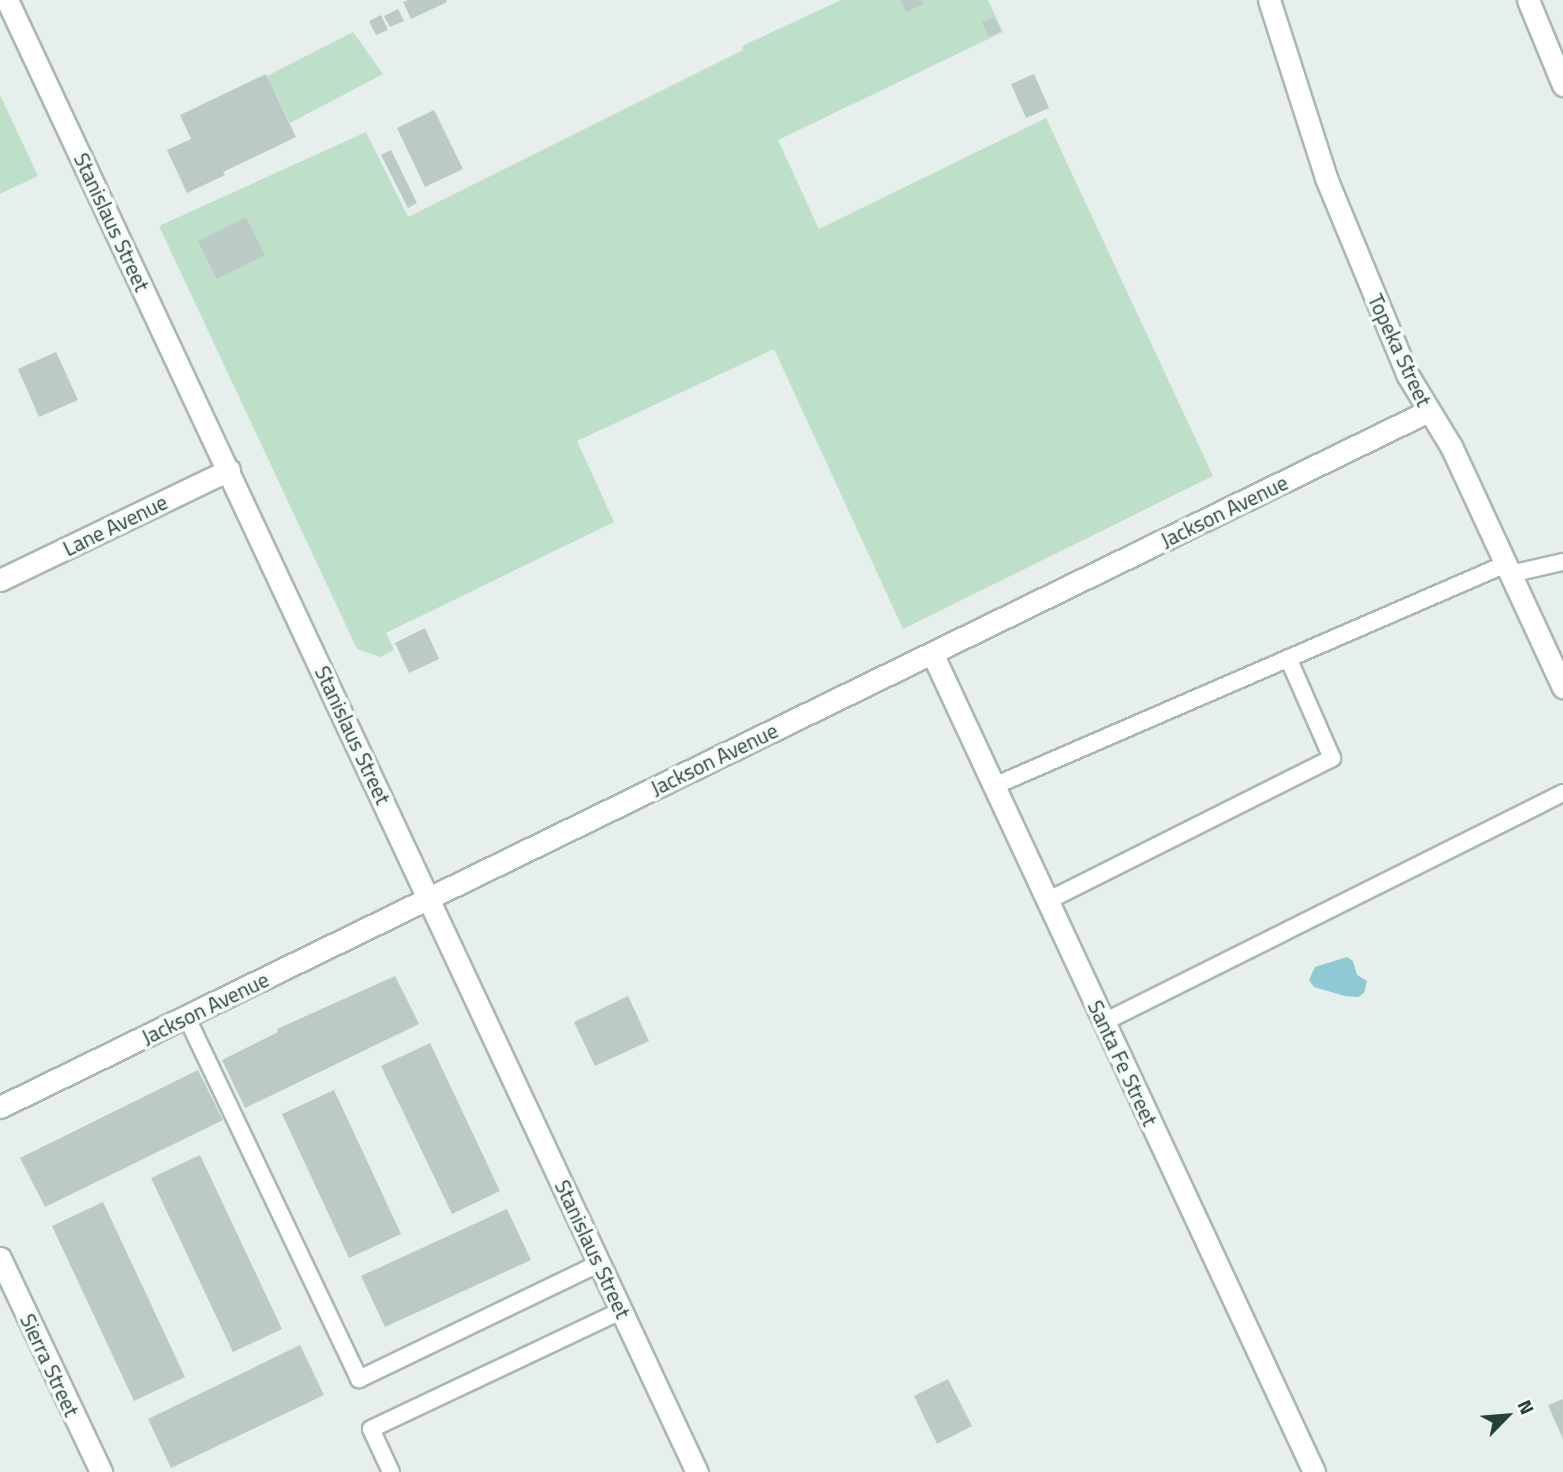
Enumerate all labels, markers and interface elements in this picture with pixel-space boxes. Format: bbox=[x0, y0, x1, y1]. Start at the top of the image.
street label: Stanislaus Street bbox=[69, 149, 155, 295]
street label: Topeka Street bbox=[1363, 290, 1437, 410]
street label: Jackson Avenue bbox=[1156, 469, 1292, 553]
street label: Lane Avenue bbox=[59, 489, 171, 561]
street label: Stanislaus Street bbox=[310, 662, 396, 808]
street label: Jackson Avenue bbox=[646, 717, 782, 801]
street label: Jackson Avenue bbox=[137, 966, 273, 1050]
street label: Santa Fe Street bbox=[1083, 996, 1163, 1130]
street label: Stanislaus Street bbox=[550, 1176, 636, 1322]
street label: Sierra Street bbox=[15, 1310, 85, 1420]
north arrow bbox=[1472, 1381, 1542, 1451]
text: N bbox=[1511, 1395, 1542, 1419]

